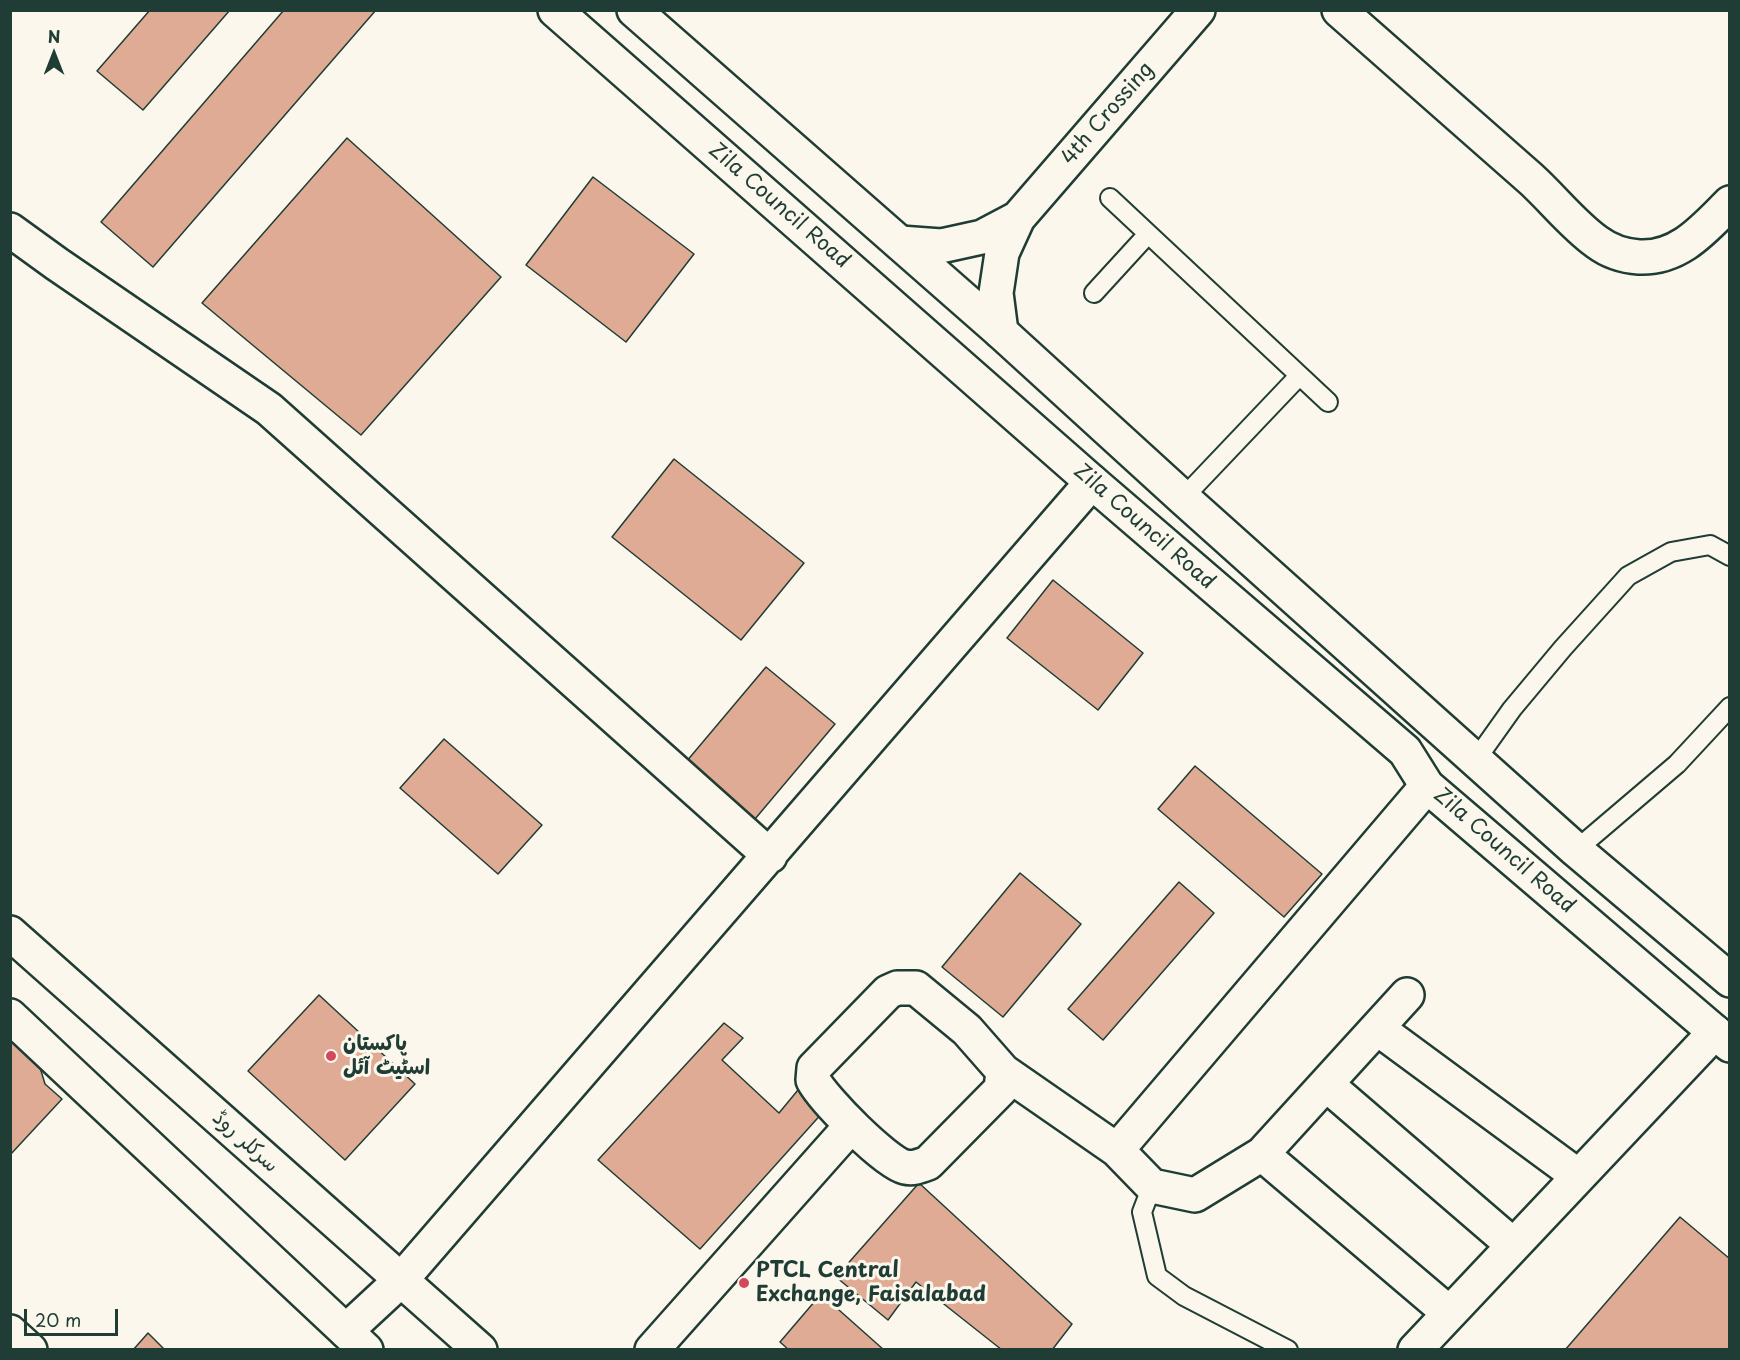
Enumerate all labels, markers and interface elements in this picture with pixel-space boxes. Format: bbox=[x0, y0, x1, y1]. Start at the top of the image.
north arrow bbox=[24, 24, 84, 84]
text: N bbox=[48, 24, 60, 48]
street label: 4th Crossing bbox=[1057, 58, 1159, 170]
street label: Zila Council Road bbox=[703, 138, 855, 274]
street label: Zila Council Road bbox=[1068, 459, 1220, 595]
street label: Zila Council Road bbox=[1428, 783, 1580, 919]
place label: پاکستان اسٹیٹ آئل bbox=[343, 1031, 430, 1081]
marker: پاکستان اسٹیٹ آئل bbox=[324, 1049, 338, 1063]
street label: سرکلر روڈ bbox=[207, 1106, 283, 1178]
place label: PTCL Central Exchange, Faisalabad bbox=[756, 1258, 986, 1308]
marker: PTCL Central Exchange, Faisalabad bbox=[737, 1276, 751, 1290]
scale bar bbox=[27, 1297, 122, 1335]
text: 20 m bbox=[35, 1306, 81, 1333]

